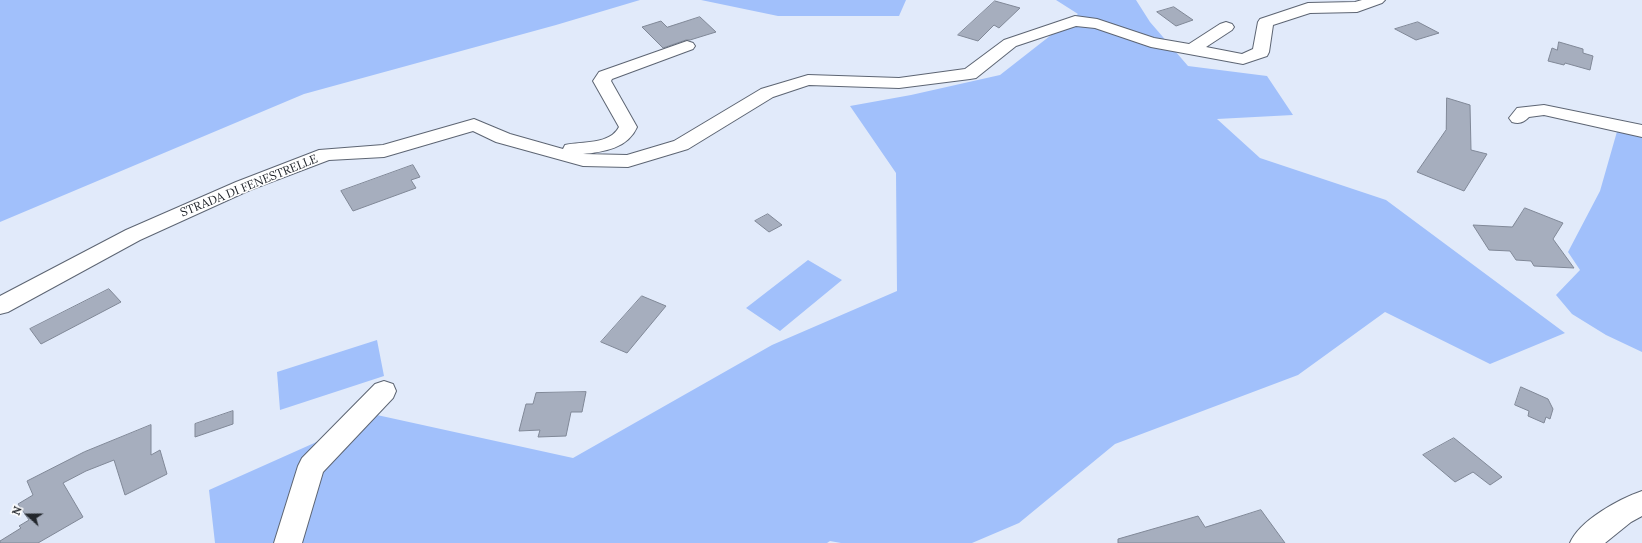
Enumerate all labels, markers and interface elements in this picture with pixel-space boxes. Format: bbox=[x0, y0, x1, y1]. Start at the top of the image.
street label: STRADA DI FENESTRELLE bbox=[178, 152, 320, 220]
north arrow bbox=[8, 495, 48, 535]
text: N bbox=[9, 504, 25, 517]

